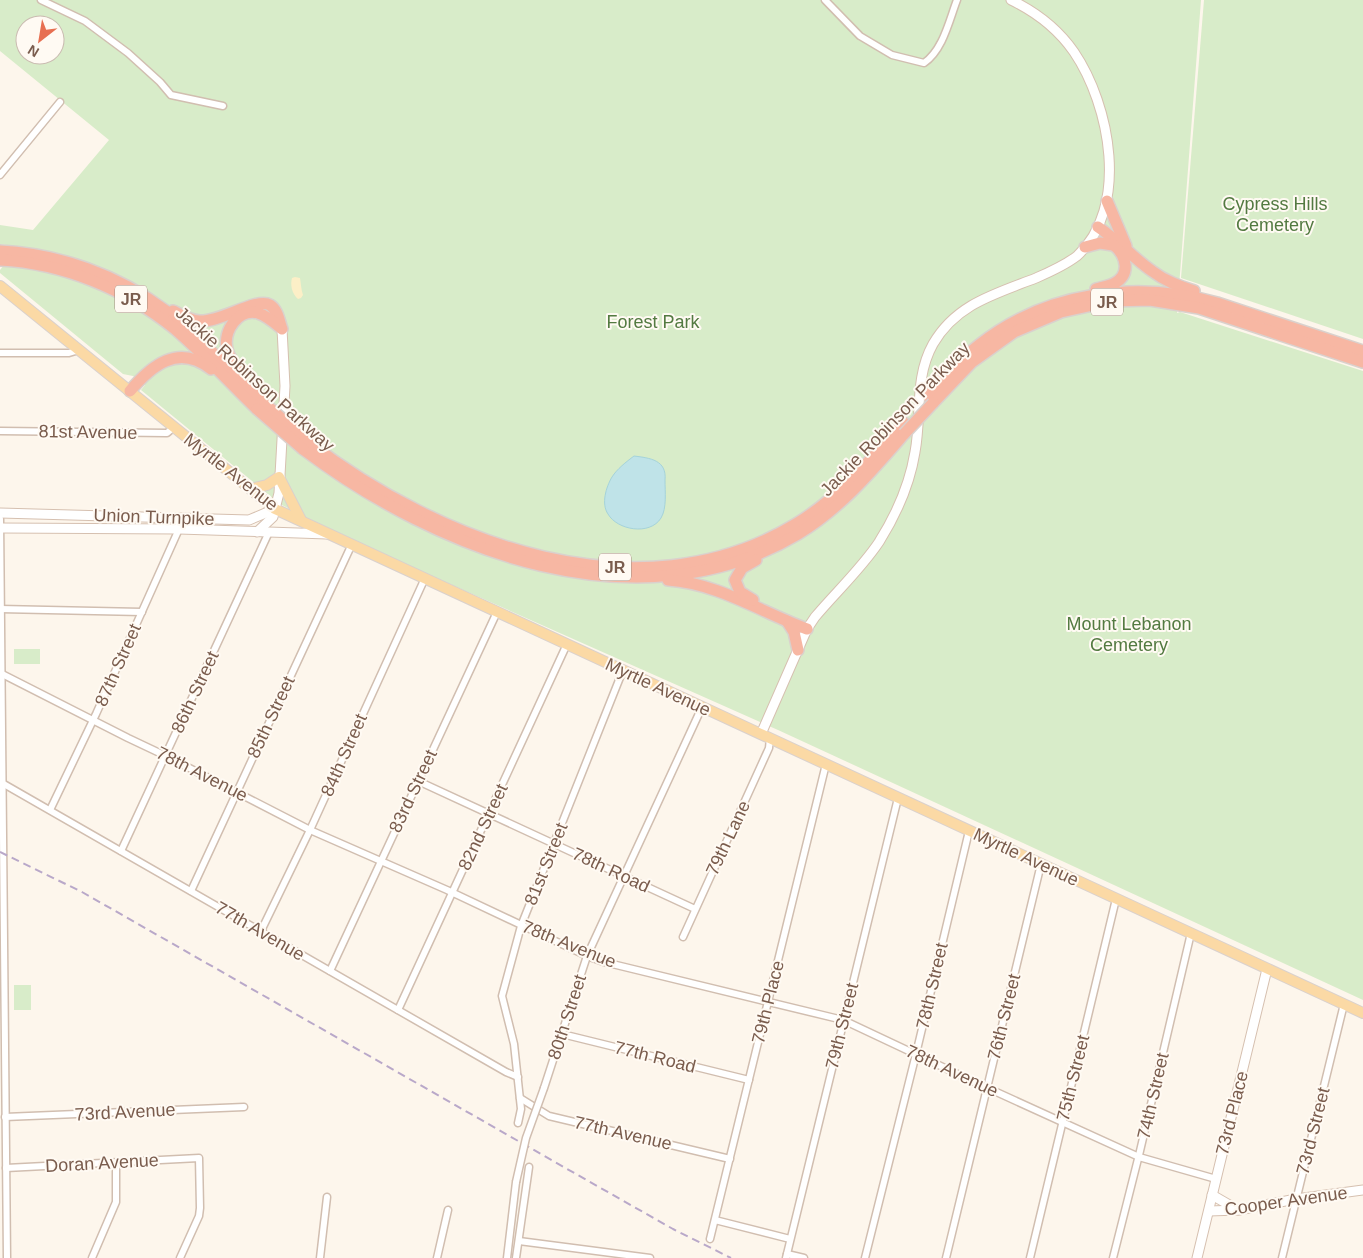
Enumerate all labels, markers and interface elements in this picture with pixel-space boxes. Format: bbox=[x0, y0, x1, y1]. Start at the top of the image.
north arrow bbox=[15, 15, 65, 65]
text: N bbox=[25, 42, 42, 61]
park label: Cypress Hills Cemetery bbox=[1222, 194, 1328, 235]
road number: JR bbox=[115, 286, 147, 312]
road number: JR bbox=[1091, 288, 1123, 316]
street label: Jackie Robinson Parkway bbox=[172, 303, 338, 455]
park label: Forest Park bbox=[606, 312, 701, 332]
street label: Jackie Robinson Parkway bbox=[816, 338, 974, 500]
street label: 81st Avenue bbox=[38, 421, 138, 443]
street label: Myrtle Avenue bbox=[180, 429, 282, 515]
street label: Union Turnpike bbox=[93, 505, 215, 529]
road number: JR bbox=[599, 554, 631, 580]
park label: Mount Lebanon Cemetery bbox=[1066, 614, 1192, 655]
street label: 87th Street bbox=[91, 621, 145, 709]
street label: 86th Street bbox=[167, 648, 223, 736]
street label: Myrtle Avenue bbox=[602, 654, 714, 720]
street label: 85th Street bbox=[243, 673, 299, 761]
street label: 84th Street bbox=[317, 711, 371, 799]
street label: 78th Avenue bbox=[153, 742, 251, 806]
street label: 83rd Street bbox=[385, 746, 441, 836]
street label: 82nd Street bbox=[454, 781, 512, 873]
street label: 79th Lane bbox=[702, 797, 754, 879]
street label: 81st Street bbox=[520, 820, 572, 908]
street label: Myrtle Avenue bbox=[970, 824, 1082, 890]
street label: 78th Road bbox=[569, 843, 653, 897]
street label: 77th Avenue bbox=[212, 897, 308, 965]
street label: 78th Avenue bbox=[519, 916, 619, 972]
street label: 78th Street bbox=[912, 941, 952, 1031]
street label: 79th Place bbox=[748, 958, 788, 1046]
street label: 80th Street bbox=[544, 972, 590, 1062]
street label: 76th Street bbox=[984, 972, 1024, 1062]
street label: 79th Street bbox=[822, 981, 862, 1071]
street label: 75th Street bbox=[1053, 1033, 1093, 1123]
street label: 77th Road bbox=[612, 1037, 698, 1077]
street label: 78th Avenue bbox=[903, 1041, 1001, 1101]
street label: 74th Street bbox=[1133, 1051, 1173, 1141]
street label: 73rd Place bbox=[1212, 1069, 1252, 1157]
street label: 73rd Street bbox=[1293, 1085, 1333, 1177]
street label: 73rd Avenue bbox=[74, 1099, 176, 1125]
street label: 77th Avenue bbox=[572, 1112, 674, 1154]
street label: Doran Avenue bbox=[45, 1150, 159, 1176]
street label: Cooper Avenue bbox=[1223, 1182, 1349, 1220]

